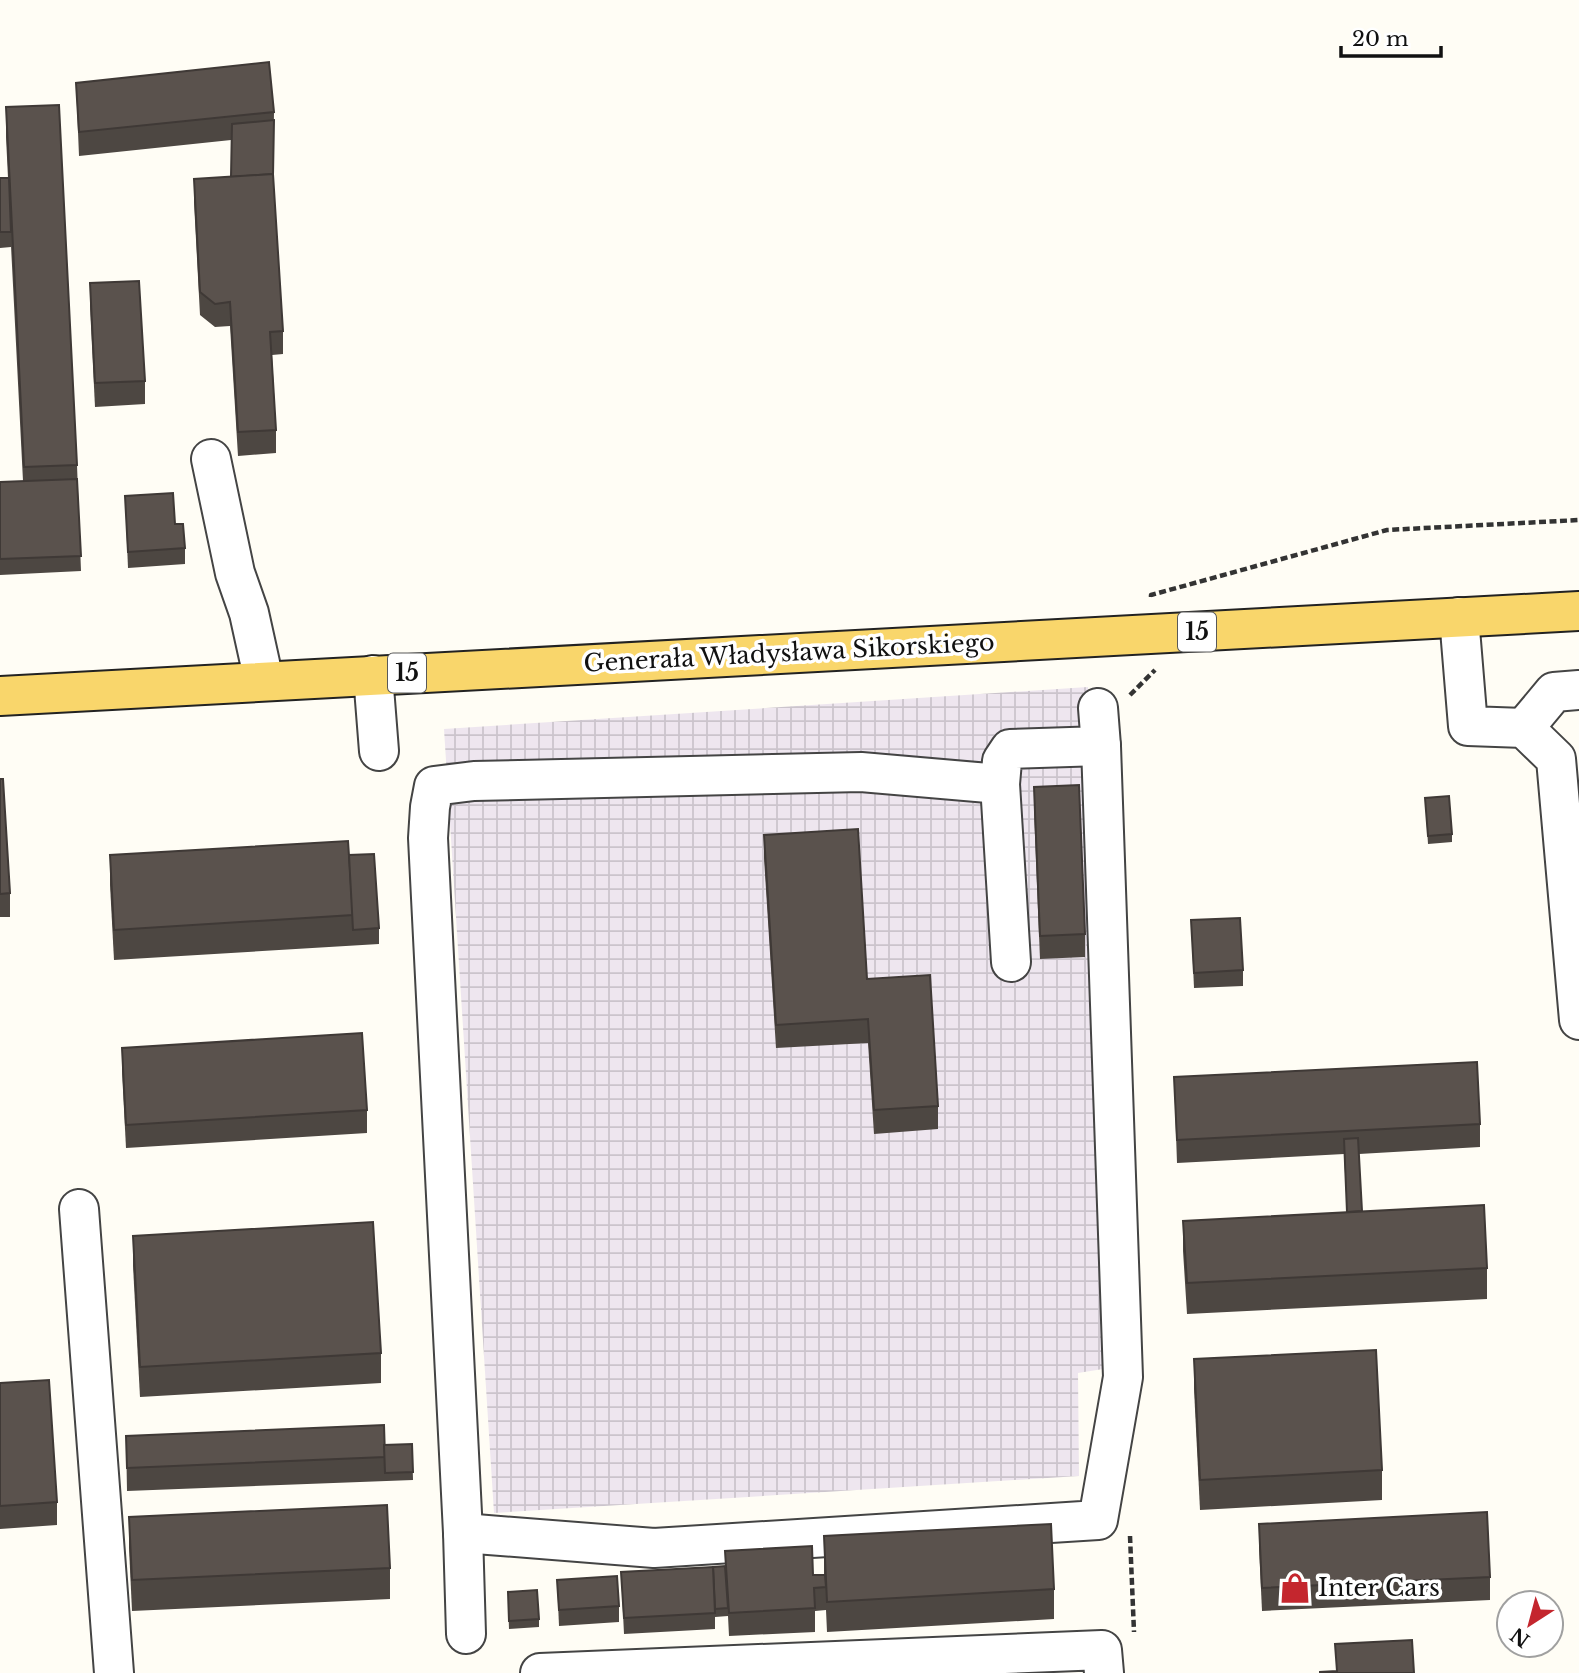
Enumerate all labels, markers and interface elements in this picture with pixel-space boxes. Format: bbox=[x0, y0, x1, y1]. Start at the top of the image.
scale bar bbox=[1341, 14, 1441, 58]
text: 20 m bbox=[1352, 26, 1409, 52]
road number: 15 bbox=[1178, 612, 1216, 652]
street label: Generała Władysława Sikorskiego bbox=[583, 627, 995, 678]
road number: 15 bbox=[388, 653, 426, 692]
shop icon: Inter Cars bbox=[1278, 1571, 1312, 1605]
place label: Inter Cars bbox=[1318, 1573, 1440, 1602]
north arrow bbox=[1495, 1589, 1565, 1659]
text: N bbox=[1506, 1623, 1534, 1652]

